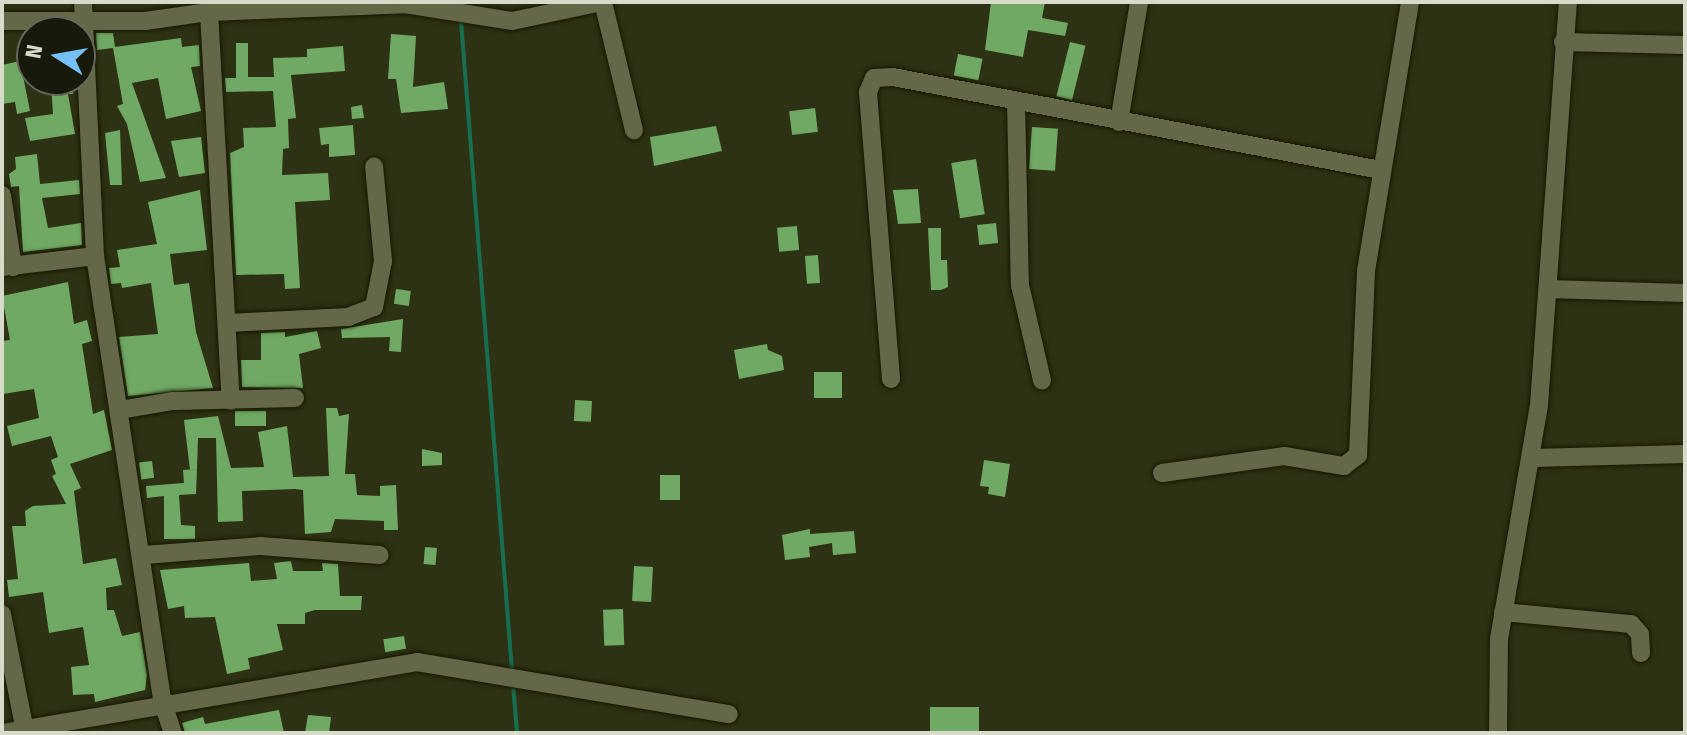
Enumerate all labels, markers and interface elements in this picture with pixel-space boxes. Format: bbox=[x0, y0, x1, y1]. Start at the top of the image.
north arrow bbox=[16, 16, 96, 96]
text: N bbox=[19, 43, 48, 61]

